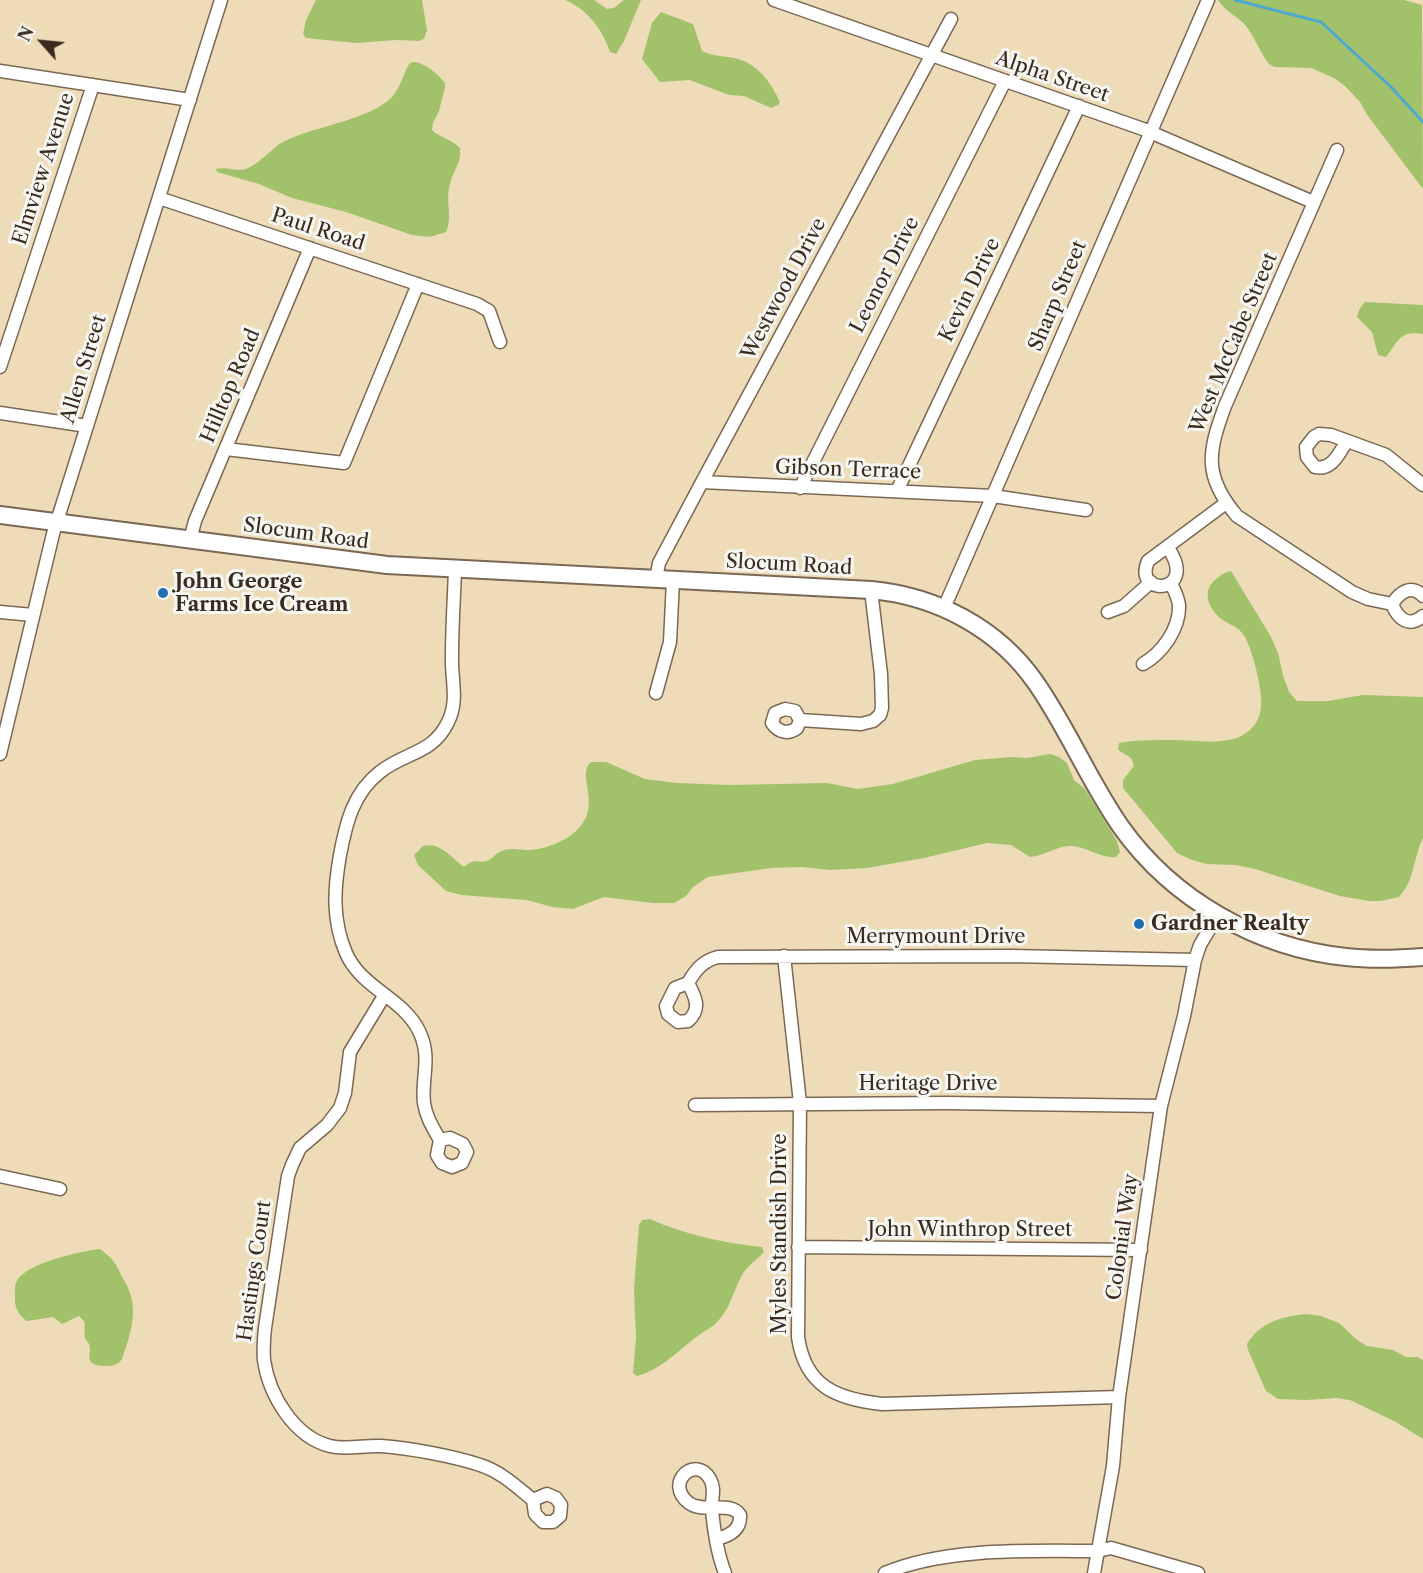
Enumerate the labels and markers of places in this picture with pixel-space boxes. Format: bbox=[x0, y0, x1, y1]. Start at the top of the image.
place label: John George Farms Ice Cream bbox=[175, 570, 348, 617]
marker: John George Farms Ice Cream bbox=[156, 586, 170, 600]
place label: Gardner Realty bbox=[1151, 912, 1309, 936]
marker: Gardner Realty bbox=[1132, 917, 1146, 931]

